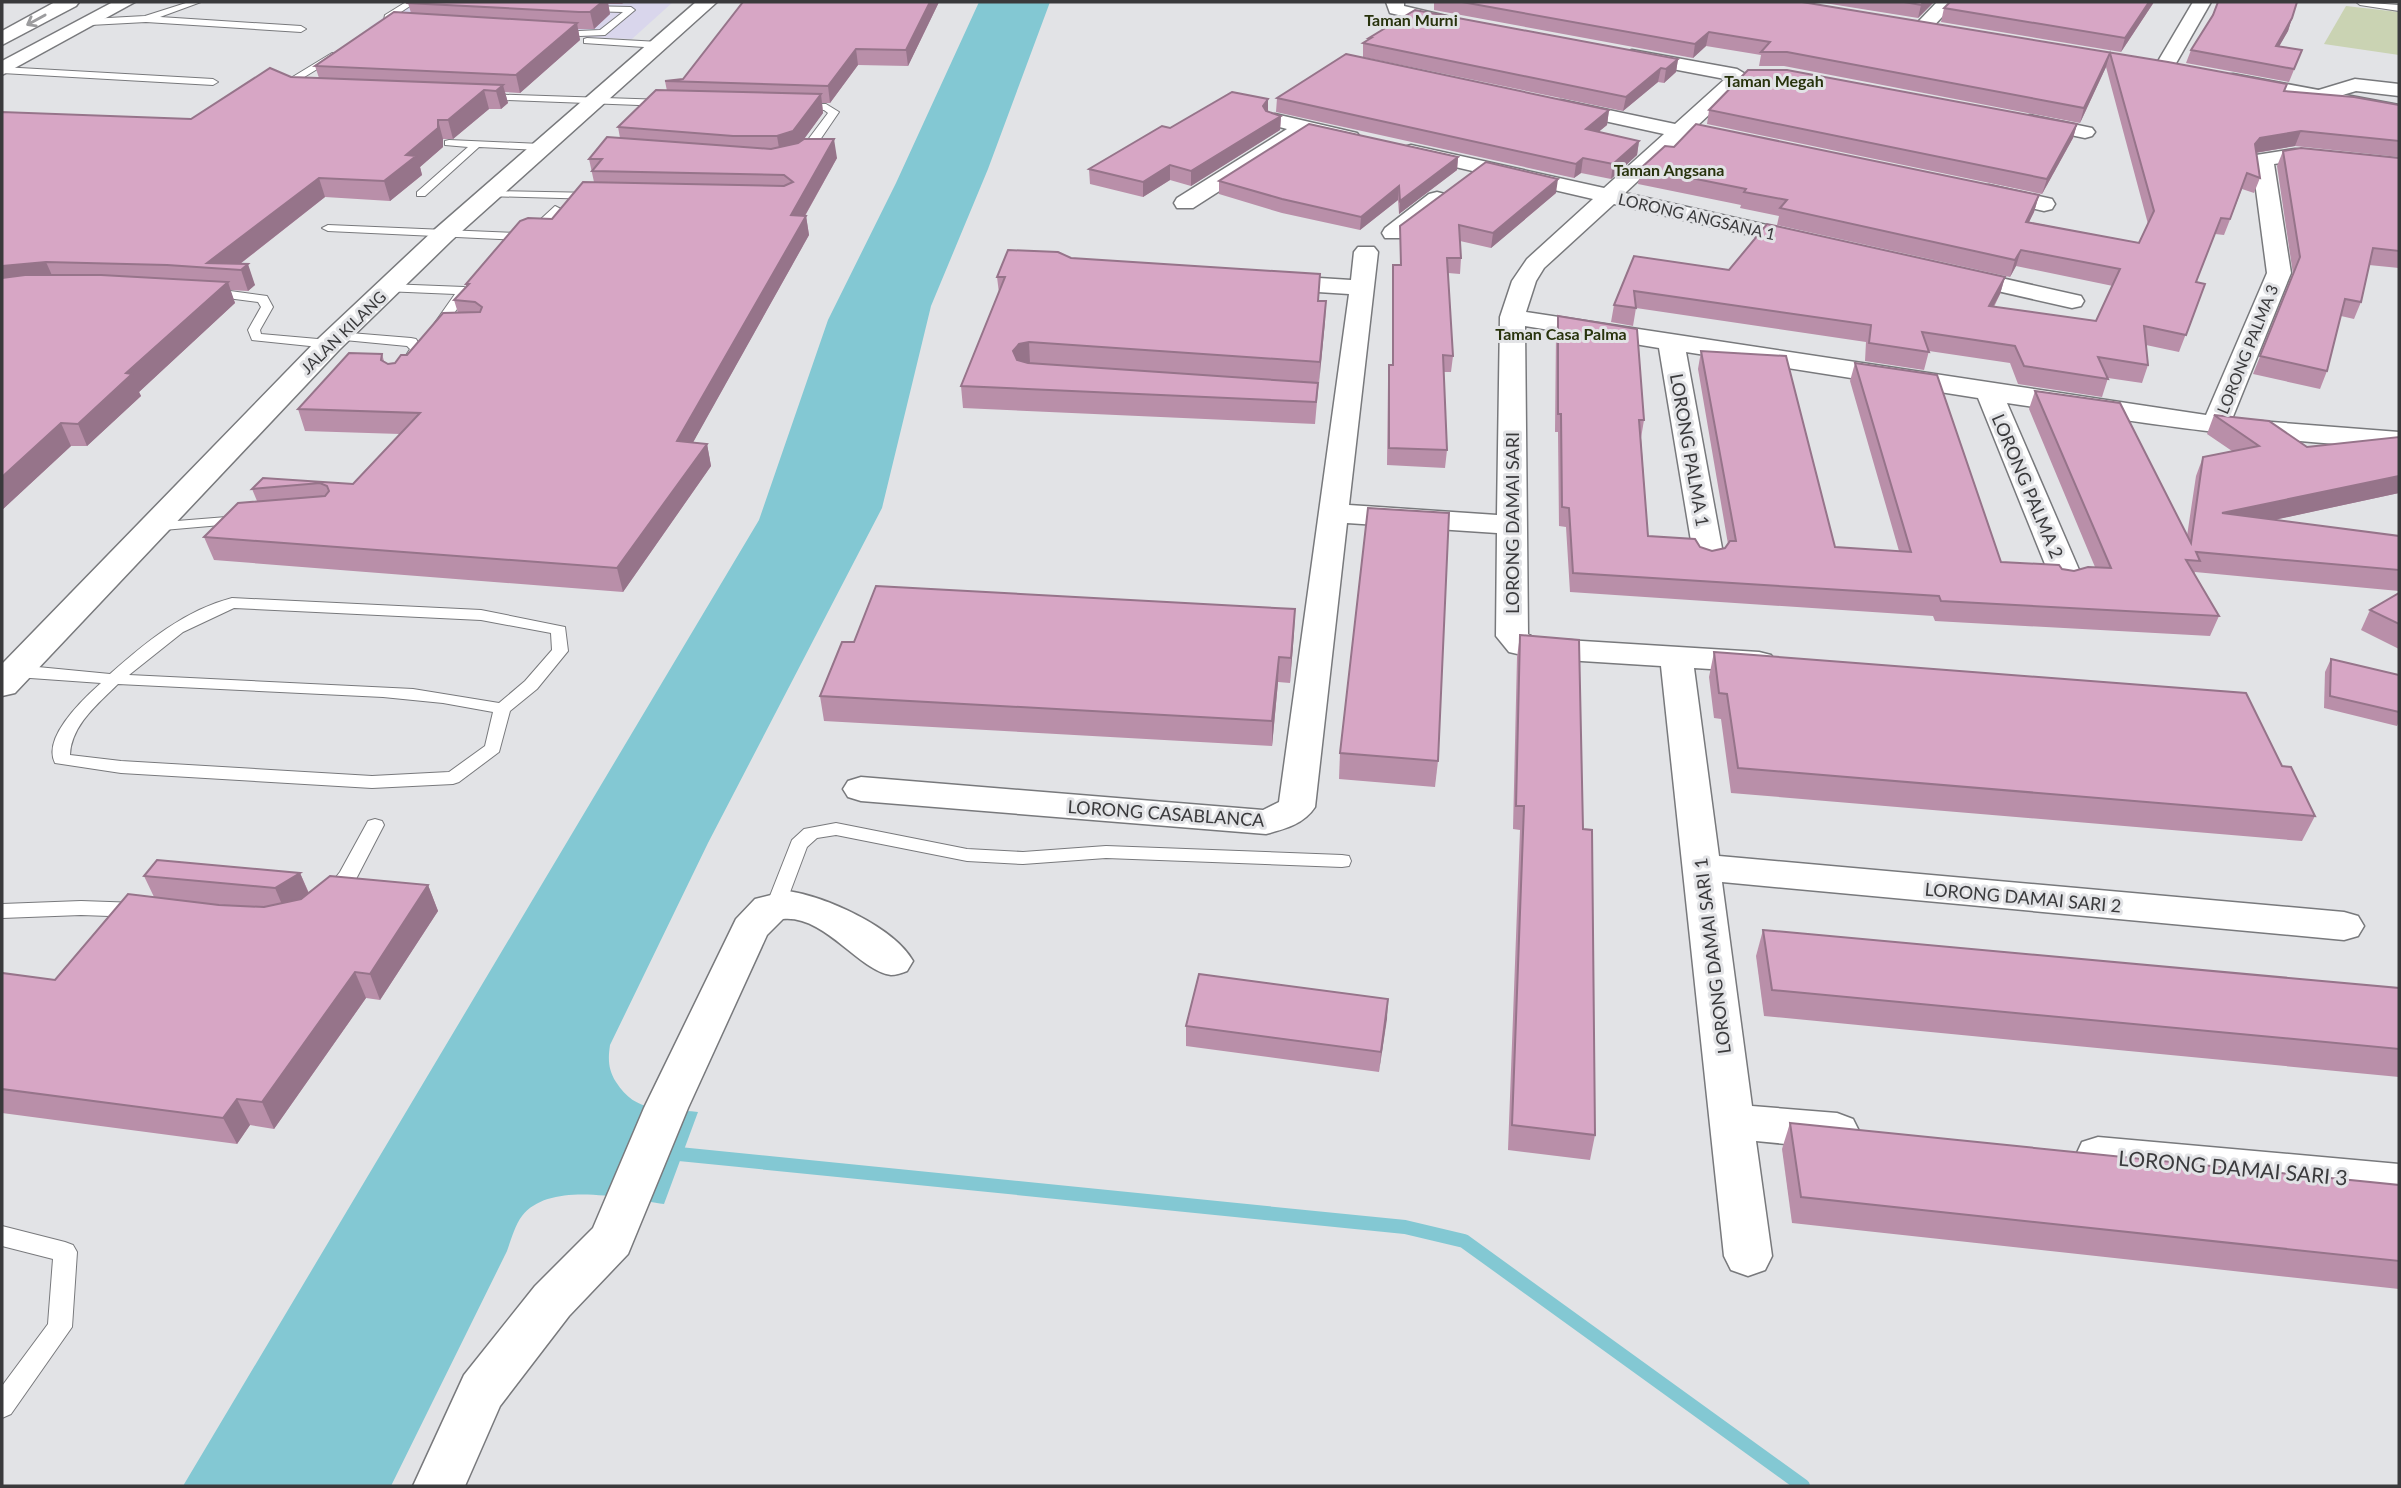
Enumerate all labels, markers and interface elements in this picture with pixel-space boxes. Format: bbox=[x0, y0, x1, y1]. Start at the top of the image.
district label: Taman Murni bbox=[1364, 10, 1458, 29]
one-way arrow bbox=[26, 13, 46, 27]
district label: Taman Megah bbox=[1724, 71, 1824, 90]
district label: Taman Angsana bbox=[1614, 160, 1724, 179]
street label: LORONG ANGSANA 1 bbox=[1617, 189, 1777, 243]
street label: LORONG PALMA 3 bbox=[2212, 282, 2282, 416]
street label: JALAN KILANG bbox=[297, 287, 389, 377]
district label: Taman Casa Palma bbox=[1495, 324, 1627, 343]
street label: LORONG PALMA 1 bbox=[1666, 372, 1714, 528]
street label: LORONG PALMA 2 bbox=[1988, 410, 2068, 562]
street label: LORONG DAMAI SARI bbox=[1501, 432, 1523, 614]
street label: LORONG CASABLANCA bbox=[1067, 795, 1266, 831]
street label: LORONG DAMAI SARI 1 bbox=[1689, 857, 1735, 1055]
street label: LORONG DAMAI SARI 2 bbox=[1924, 877, 2122, 917]
street label: LORONG DAMAI SARI 3 bbox=[2117, 1145, 2349, 1189]

